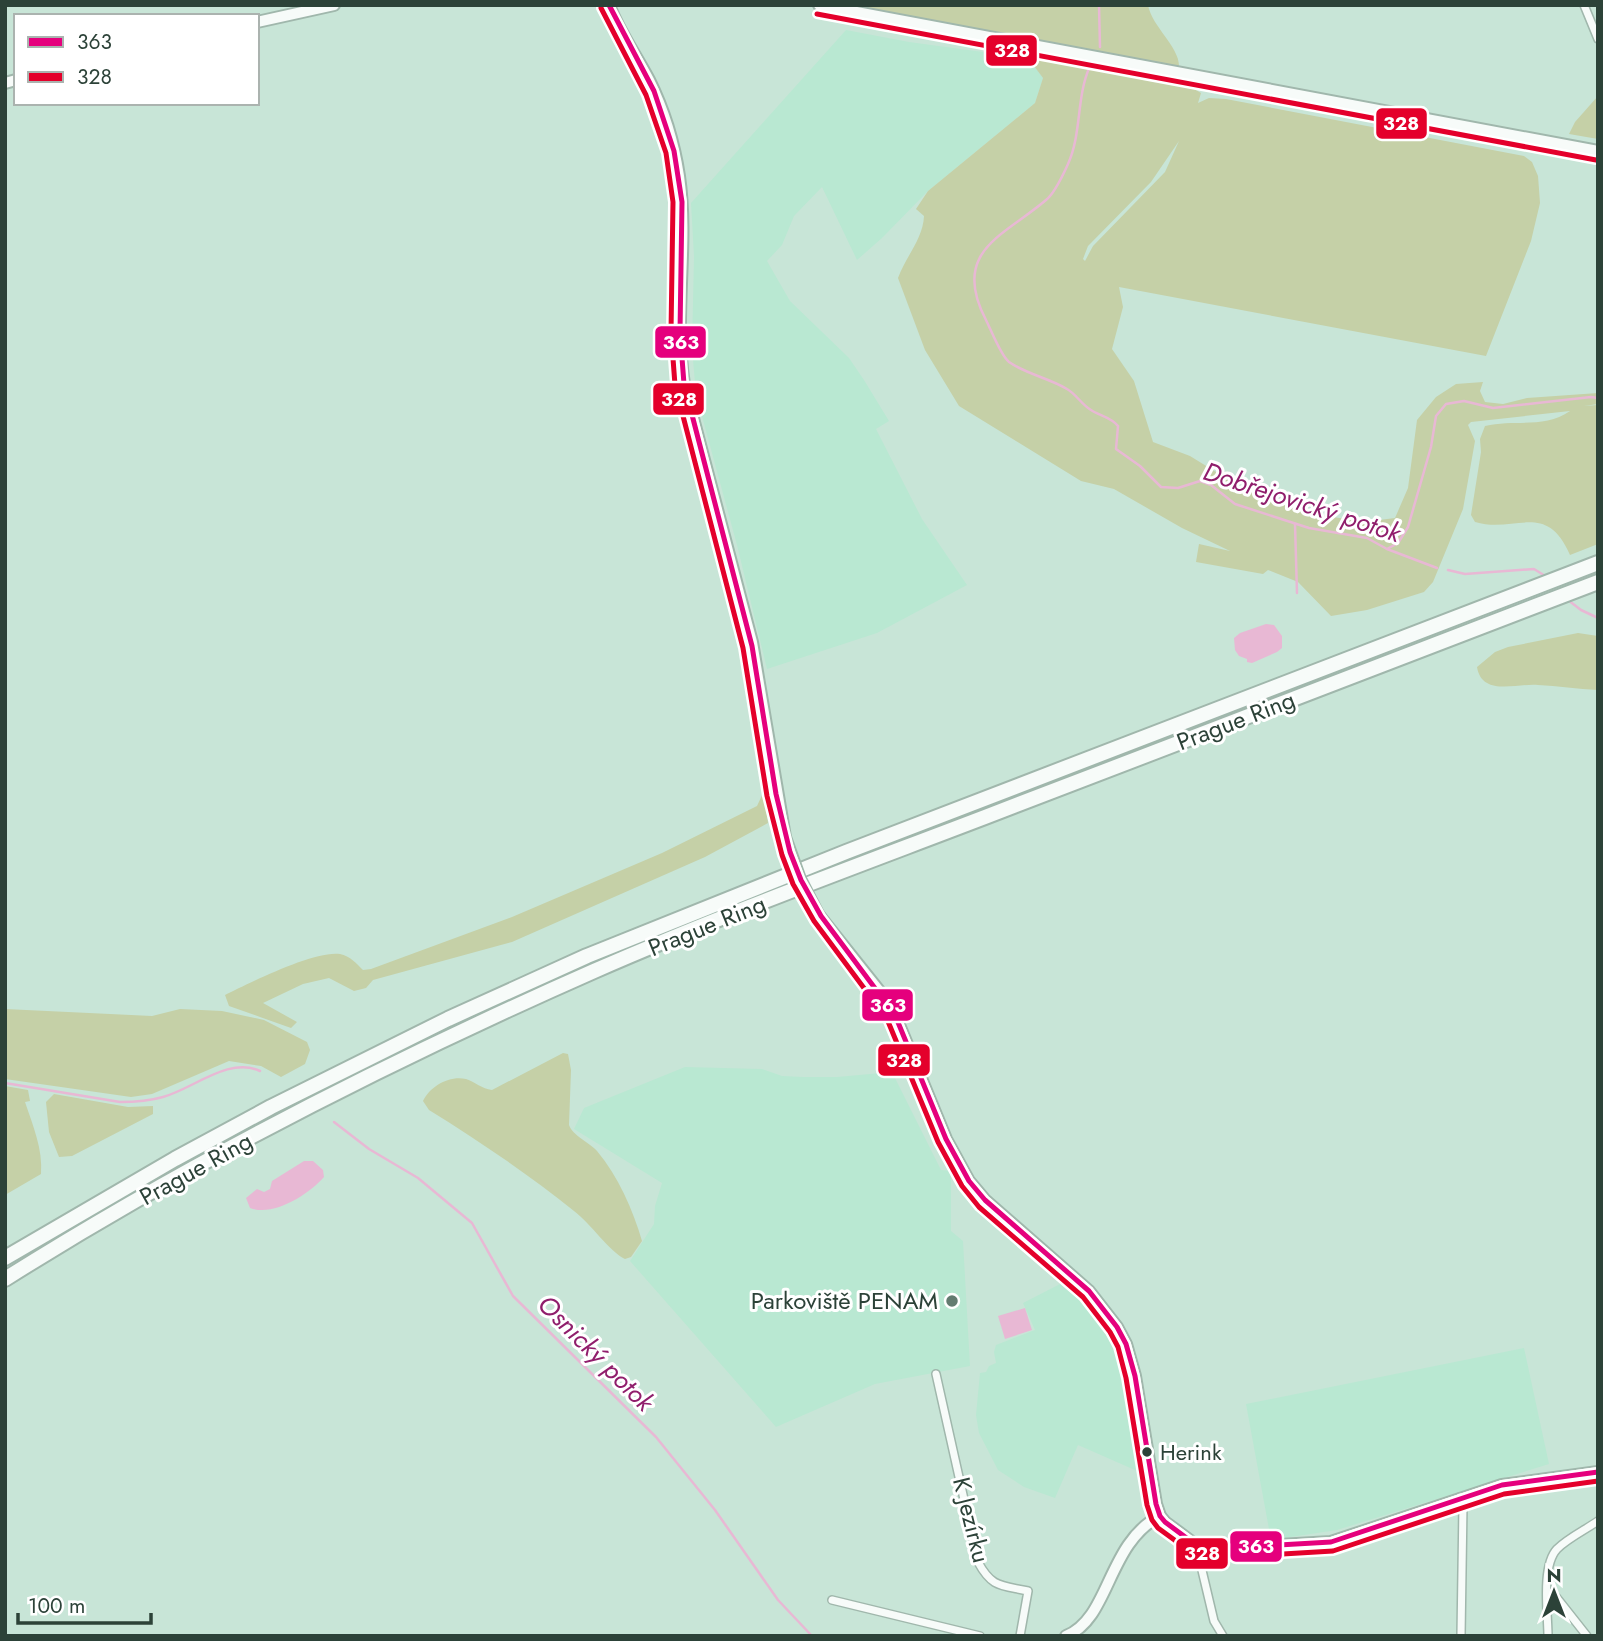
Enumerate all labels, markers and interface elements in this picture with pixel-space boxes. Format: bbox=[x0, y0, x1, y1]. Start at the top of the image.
legend bbox=[14, 14, 259, 105]
text: 363 bbox=[77, 27, 112, 57]
line badge: 328 bbox=[985, 34, 1038, 67]
text: 328 bbox=[994, 37, 1030, 64]
text: 328 bbox=[77, 62, 112, 92]
line badge: 328 bbox=[1375, 107, 1428, 140]
text: 328 bbox=[1383, 110, 1419, 137]
line badge: 363 bbox=[654, 325, 707, 359]
text: 363 bbox=[663, 329, 699, 356]
line badge: 328 bbox=[652, 382, 705, 416]
text: 328 bbox=[661, 386, 697, 413]
water label: Dobřejovický potok bbox=[1198, 452, 1407, 552]
street label: Prague Ring bbox=[1172, 682, 1300, 759]
street label: Prague Ring bbox=[643, 886, 771, 965]
line badge: 363 bbox=[861, 988, 914, 1022]
text: 363 bbox=[870, 992, 906, 1019]
line badge: 328 bbox=[877, 1043, 931, 1077]
text: 328 bbox=[886, 1047, 922, 1074]
street label: Prague Ring bbox=[133, 1123, 259, 1214]
place label: Parkoviště PENAM bbox=[751, 1283, 938, 1318]
water label: Osnický potok bbox=[529, 1286, 664, 1421]
marker: Parkoviště PENAM bbox=[944, 1293, 960, 1309]
place label: Herink bbox=[1160, 1436, 1222, 1468]
marker: Herink bbox=[1140, 1445, 1154, 1459]
street label: K Jezírku bbox=[944, 1473, 999, 1566]
line badge: 363 bbox=[1229, 1530, 1283, 1563]
text: 363 bbox=[1238, 1533, 1274, 1560]
line badge: 328 bbox=[1175, 1537, 1229, 1570]
text: 328 bbox=[1184, 1540, 1220, 1567]
north arrow bbox=[1519, 1557, 1589, 1627]
text: N bbox=[1546, 1562, 1562, 1589]
scale bar bbox=[18, 1582, 150, 1626]
text: 100 m bbox=[28, 1591, 85, 1621]

